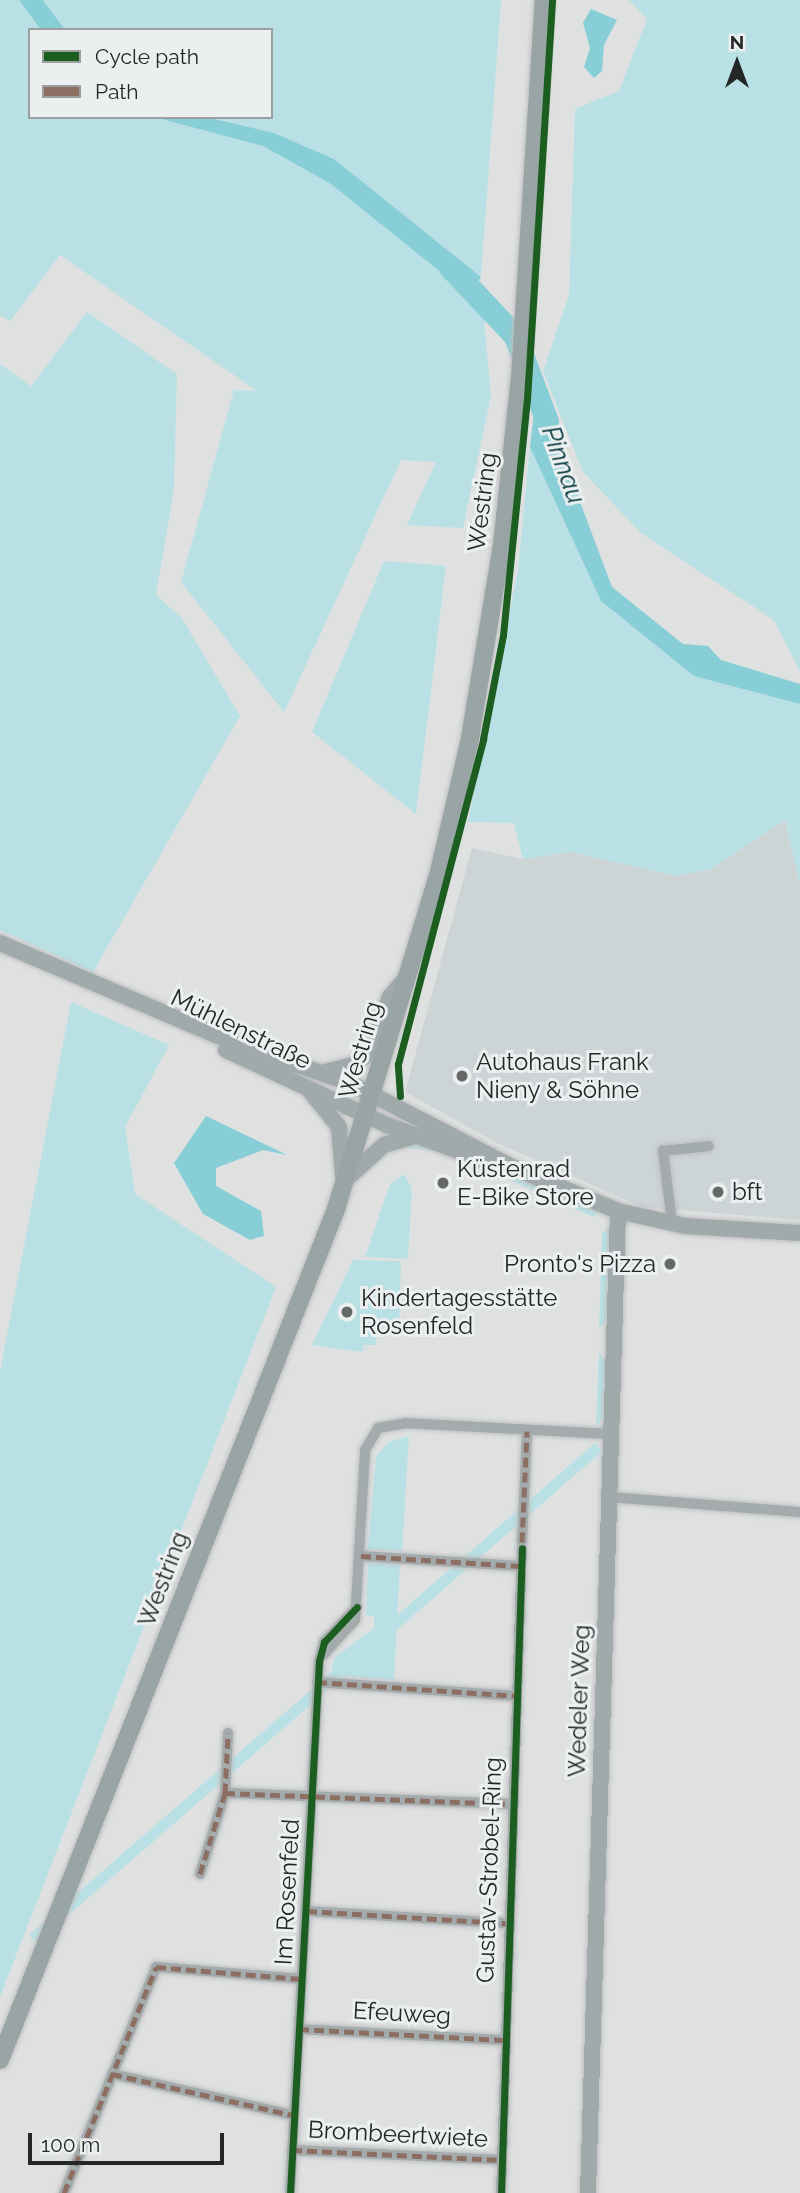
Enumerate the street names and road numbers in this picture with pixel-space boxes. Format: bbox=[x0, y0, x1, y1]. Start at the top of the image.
street label: Westring bbox=[462, 451, 502, 553]
street label: Mühlenstraße bbox=[166, 983, 316, 1075]
street label: Westring bbox=[332, 998, 388, 1102]
street label: Westring bbox=[132, 1527, 194, 1631]
street label: Wedeler Weg bbox=[562, 1623, 596, 1779]
street label: Gustav-Strobel-Ring bbox=[471, 1757, 507, 1983]
street label: Im Rosenfeld bbox=[269, 1818, 305, 1966]
street label: Efeuweg bbox=[352, 1996, 452, 2030]
street label: Brombeertwiete bbox=[307, 2115, 489, 2153]

